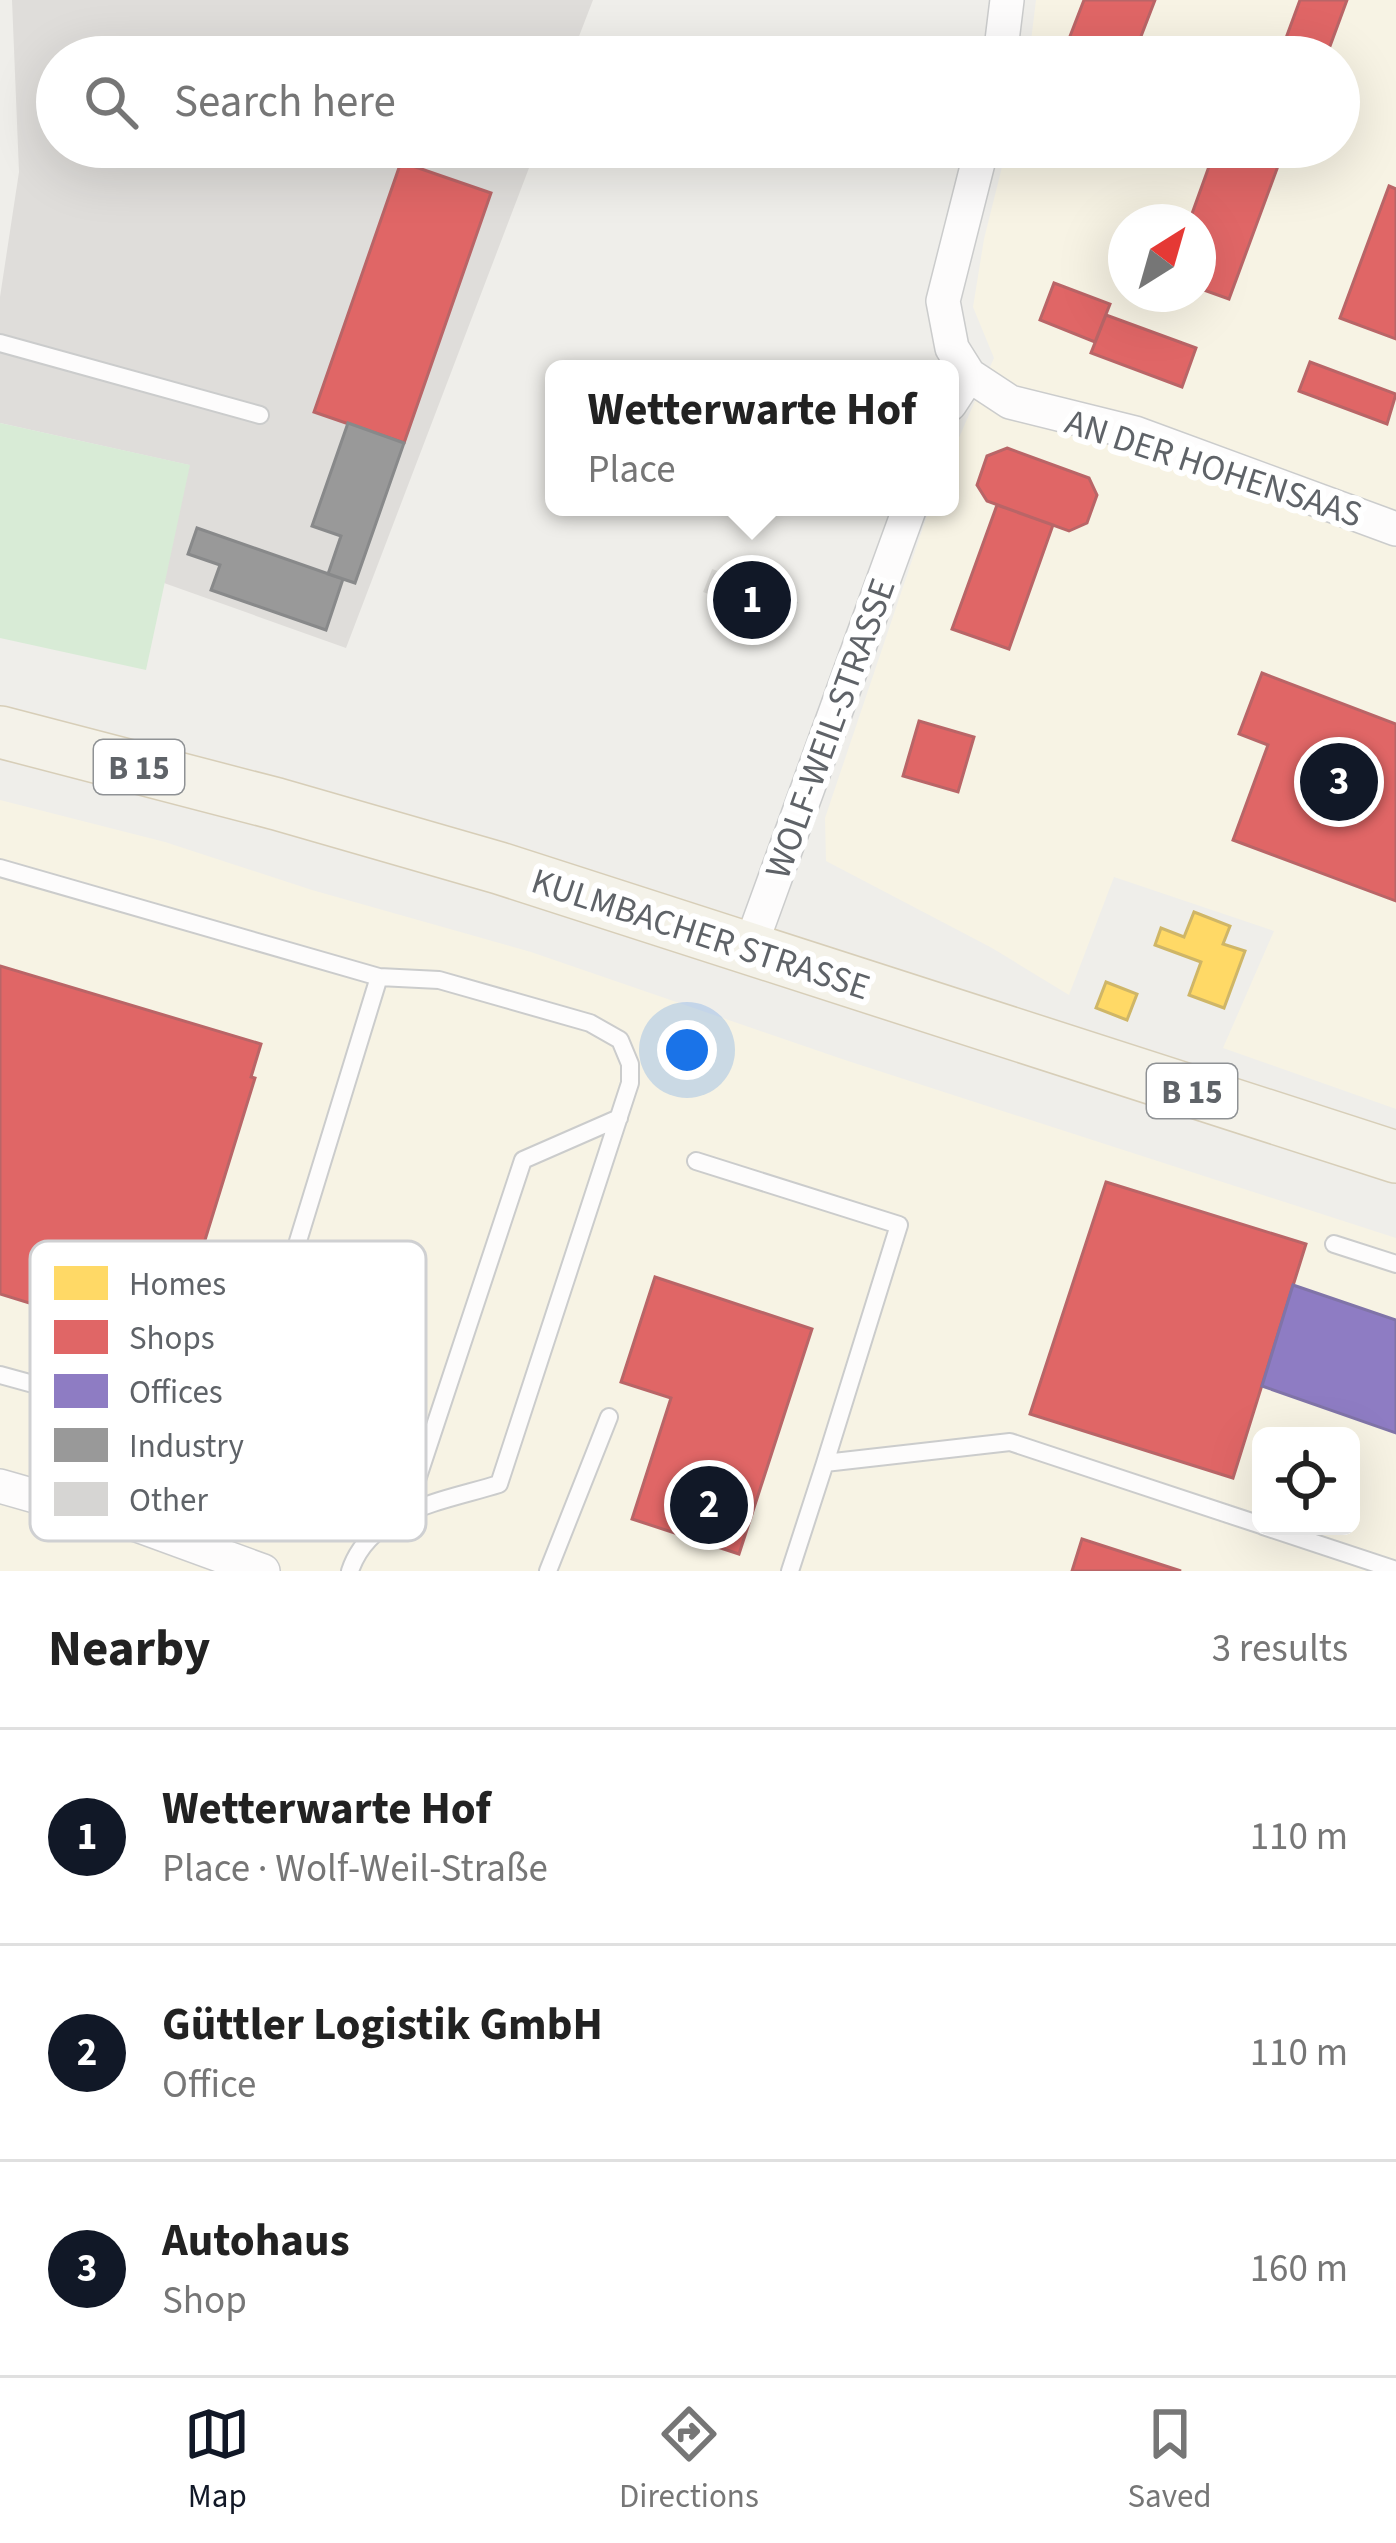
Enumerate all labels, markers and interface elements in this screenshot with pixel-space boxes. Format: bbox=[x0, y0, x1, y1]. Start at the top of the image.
search box bbox=[36, 36, 1360, 168]
icon: search bbox=[78, 69, 144, 135]
text: Search here bbox=[174, 70, 396, 134]
north arrow bbox=[1108, 204, 1216, 312]
popup bbox=[545, 360, 959, 516]
text: Wetterwarte Hof bbox=[588, 378, 916, 442]
street label: AN DER HOHENSAAS bbox=[1059, 396, 1368, 540]
text: Place bbox=[588, 442, 676, 498]
pin: 1 bbox=[713, 555, 791, 645]
street label: WOLF-WEIL-STRASSE bbox=[752, 572, 908, 886]
pin: 3 bbox=[1300, 737, 1378, 827]
road number: B 15 bbox=[94, 740, 184, 794]
street label: KULMBACHER STRASSE bbox=[525, 856, 876, 1013]
your location bbox=[657, 1020, 717, 1080]
road number: B 15 bbox=[1147, 1064, 1237, 1118]
legend bbox=[30, 1241, 426, 1541]
text: Homes bbox=[129, 1261, 226, 1308]
text: Shops bbox=[129, 1315, 215, 1362]
text: Offices bbox=[129, 1369, 223, 1416]
text: Industry bbox=[129, 1423, 245, 1470]
map controls bbox=[1252, 1427, 1360, 1535]
button: locate bbox=[1252, 1427, 1360, 1535]
pin: 2 bbox=[670, 1460, 748, 1550]
text: Other bbox=[129, 1477, 208, 1524]
text: Nearby bbox=[48, 1613, 210, 1685]
text: 3 results bbox=[1212, 1621, 1348, 1677]
text: Wetterwarte Hof bbox=[162, 1777, 491, 1841]
text: 1 bbox=[77, 1809, 97, 1865]
text: 110 m bbox=[1250, 1809, 1348, 1865]
text: Place · Wolf-Weil-Straße bbox=[162, 1841, 548, 1897]
text: Güttler Logistik GmbH bbox=[162, 1993, 603, 2057]
text: 2 bbox=[77, 2025, 97, 2081]
text: 110 m bbox=[1250, 2025, 1348, 2081]
text: Office bbox=[162, 2057, 256, 2113]
text: Autohaus bbox=[162, 2209, 350, 2273]
text: 3 bbox=[77, 2241, 97, 2297]
text: 160 m bbox=[1250, 2241, 1348, 2297]
text: Shop bbox=[162, 2273, 247, 2329]
tab: Map bbox=[184, 2401, 250, 2520]
tab: Directions bbox=[619, 2401, 759, 2520]
tab: Saved bbox=[1127, 2401, 1212, 2520]

